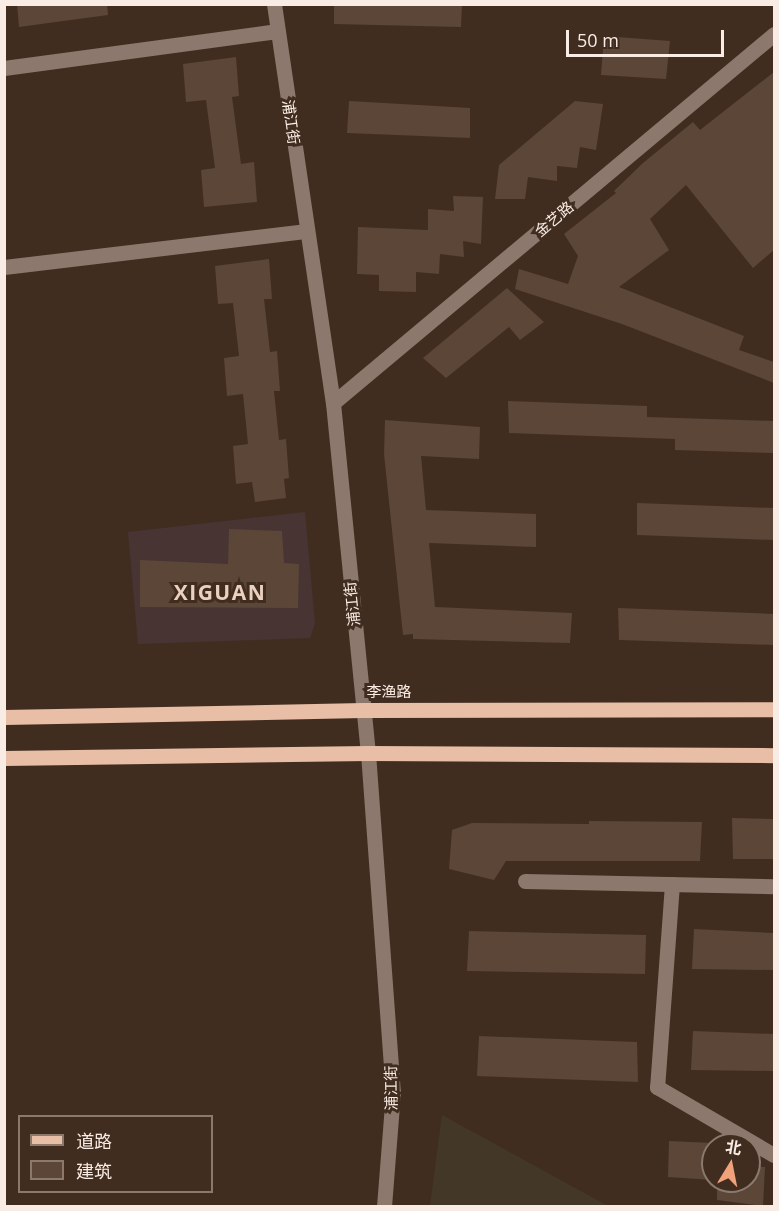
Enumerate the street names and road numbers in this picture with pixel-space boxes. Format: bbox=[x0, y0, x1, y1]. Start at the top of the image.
street label: 浦江街 bbox=[279, 98, 303, 146]
street label: 金艺路 bbox=[531, 198, 577, 240]
street label: 浦江街 bbox=[341, 581, 363, 627]
street label: 李渔路 bbox=[367, 683, 411, 701]
street label: 浦江街 bbox=[382, 1065, 400, 1111]

